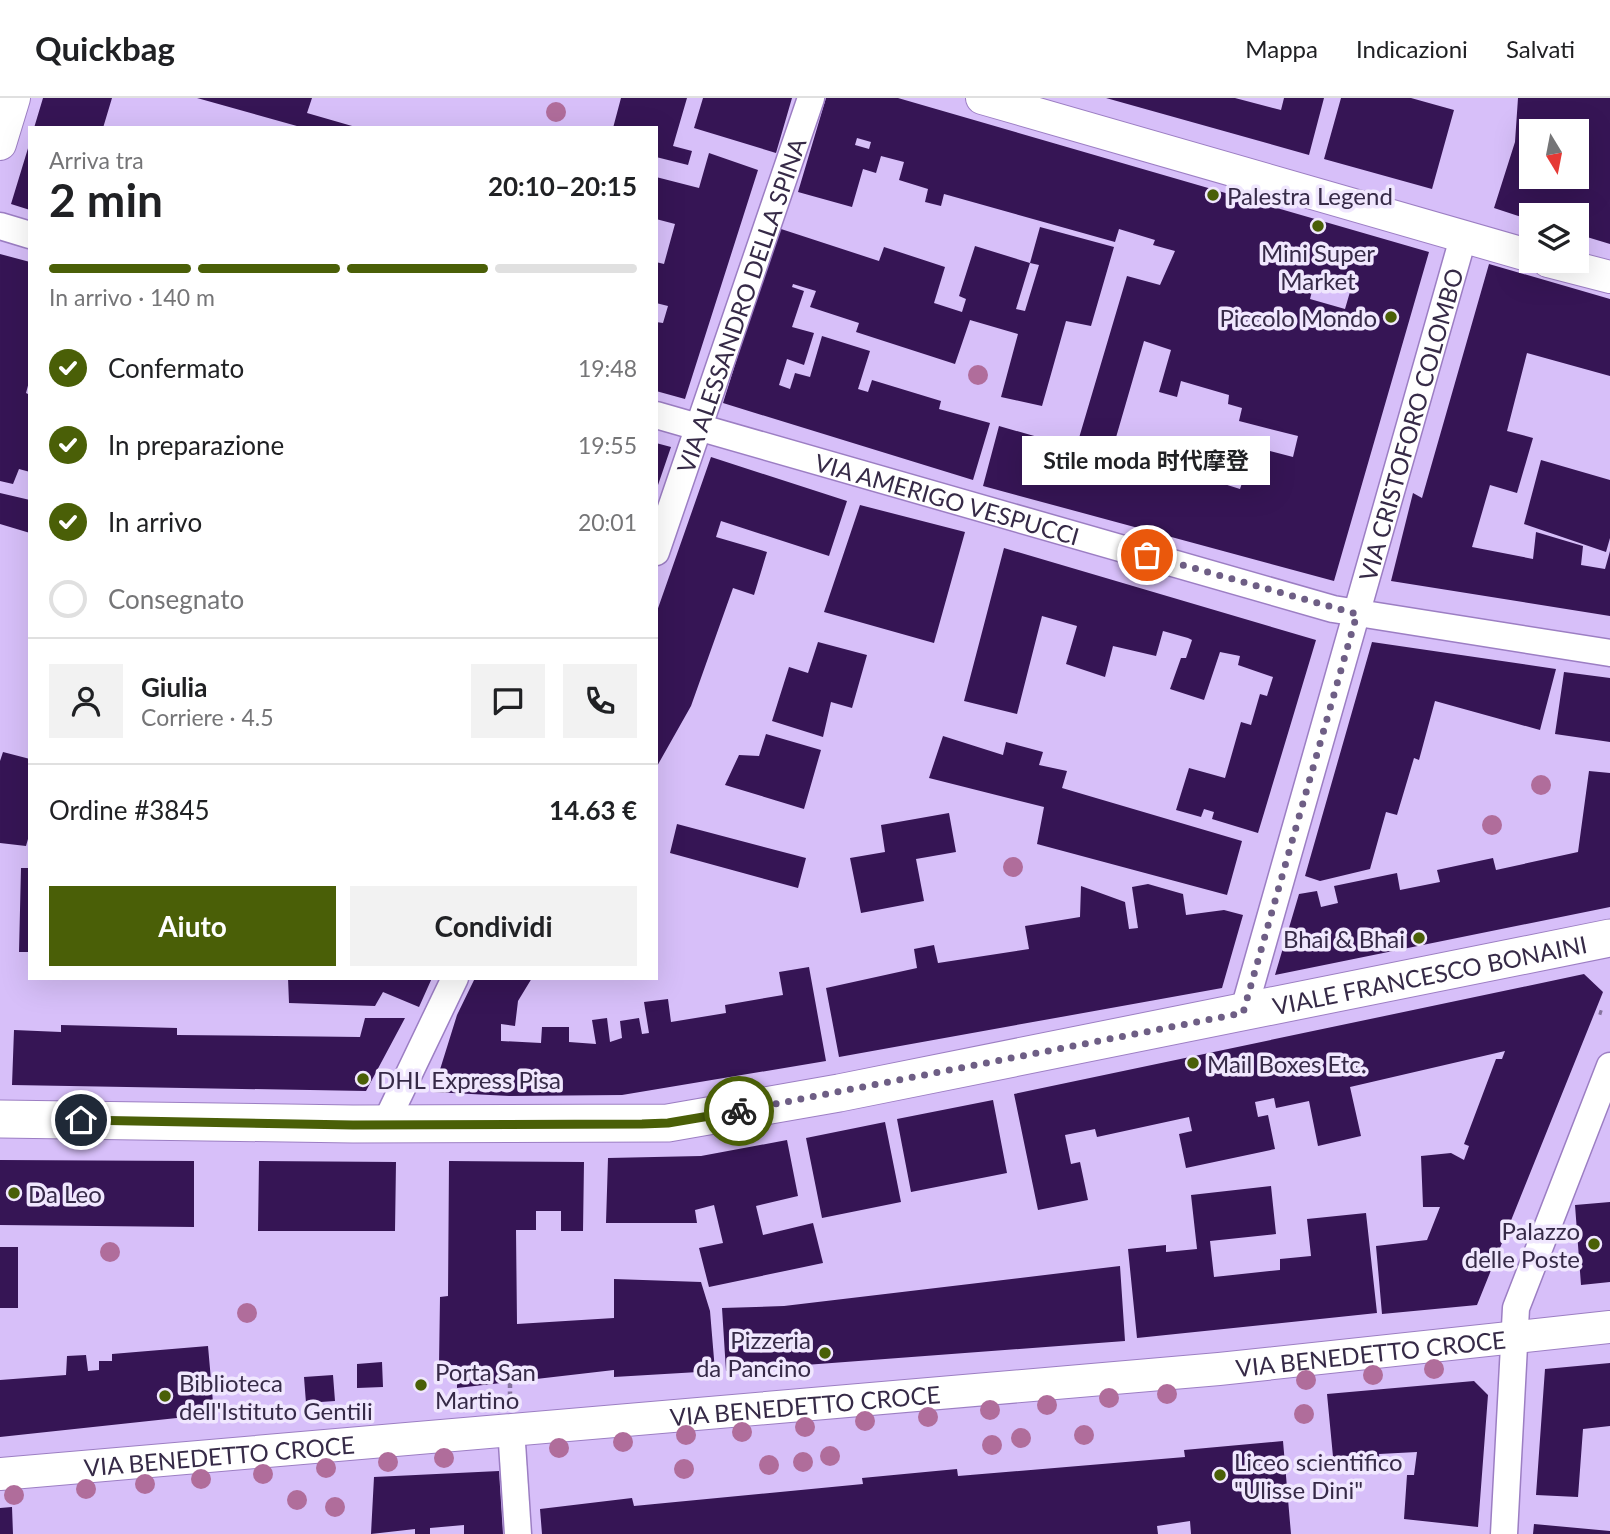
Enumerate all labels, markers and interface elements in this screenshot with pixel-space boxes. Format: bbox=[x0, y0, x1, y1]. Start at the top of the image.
text: Quickbag bbox=[35, 28, 175, 68]
text: Mappa bbox=[1245, 34, 1318, 63]
text: Indicazioni bbox=[1356, 34, 1468, 63]
text: Salvati bbox=[1506, 34, 1575, 63]
north arrow bbox=[1519, 119, 1589, 189]
map controls bbox=[1519, 119, 1589, 273]
street label: VIA ALESSANDRO DELLA SPINA bbox=[670, 133, 811, 476]
text: Arriva tra bbox=[49, 146, 144, 174]
text: 20:10–20:15 bbox=[488, 170, 637, 202]
text: 2 min bbox=[49, 172, 163, 227]
place label: Palestra Legend bbox=[1227, 181, 1393, 210]
marker: Palestra Legend bbox=[1205, 187, 1221, 203]
button: layers bbox=[1519, 203, 1589, 273]
marker: Mini Super Market bbox=[1310, 218, 1326, 234]
place label: Mini Super Market bbox=[1261, 238, 1375, 295]
street label: VIA CRISTOFORO COLOMBO bbox=[1352, 265, 1468, 584]
text: In arrivo · 140 m bbox=[49, 283, 215, 311]
place label: Piccolo Mondo bbox=[1219, 303, 1377, 332]
marker: Piccolo Mondo bbox=[1383, 309, 1399, 325]
icon: check bbox=[49, 349, 87, 387]
text: Confermato bbox=[108, 352, 244, 384]
text: 19:48 bbox=[578, 354, 637, 382]
icon: check bbox=[49, 426, 87, 464]
text: In preparazione bbox=[108, 429, 284, 461]
text: 19:55 bbox=[578, 431, 637, 459]
callout: Stile moda 时代摩登 bbox=[1023, 436, 1271, 485]
text: Stile moda 时代摩登 bbox=[1043, 446, 1249, 474]
street label: VIA AMERIGO VESPUCCI bbox=[812, 447, 1083, 550]
icon: check bbox=[49, 503, 87, 541]
text: In arrivo bbox=[108, 506, 202, 538]
text: 20:01 bbox=[578, 508, 637, 536]
pin bbox=[1117, 525, 1177, 585]
icon: bag bbox=[1128, 536, 1166, 574]
text: Consegnato bbox=[108, 583, 244, 615]
button: person bbox=[49, 664, 123, 738]
button: chat bbox=[471, 664, 545, 738]
button: phone bbox=[563, 664, 637, 738]
text: Giulia bbox=[141, 671, 207, 703]
text: Corriere · 4.5 bbox=[141, 703, 274, 731]
text: Ordine #3845 bbox=[49, 794, 210, 826]
text: 14.63 € bbox=[549, 794, 637, 826]
button: Aiuto bbox=[49, 886, 336, 966]
button: Condividi bbox=[350, 886, 637, 966]
place label: Bhai & Bhai bbox=[1283, 924, 1405, 953]
street label: VIALE FRANCESCO BONAINI bbox=[1270, 929, 1589, 1020]
marker: Bhai & Bhai bbox=[1411, 930, 1427, 946]
place label: Mail Boxes Etc. bbox=[1207, 1049, 1366, 1078]
marker: Mail Boxes Etc. bbox=[1185, 1055, 1201, 1071]
place label: DHL Express Pisa bbox=[377, 1065, 561, 1094]
marker: DHL Express Pisa bbox=[355, 1071, 371, 1087]
courier bbox=[704, 1076, 774, 1146]
pin bbox=[51, 1090, 111, 1150]
icon: bike bbox=[720, 1092, 758, 1130]
icon: home bbox=[62, 1101, 100, 1139]
place label: Da Leo bbox=[28, 1179, 102, 1208]
marker: Da Leo bbox=[6, 1185, 22, 1201]
place label: Palazzo delle Poste bbox=[1465, 1216, 1580, 1273]
marker: Palazzo delle Poste bbox=[1586, 1236, 1602, 1252]
street label: VIA BENEDETTO CROCE bbox=[1234, 1324, 1507, 1382]
place label: Pizzeria da Pancino bbox=[696, 1325, 811, 1382]
marker: Pizzeria da Pancino bbox=[817, 1345, 833, 1361]
place label: Porta San Martino bbox=[435, 1357, 536, 1414]
place label: Biblioteca dell'Istituto Gentili bbox=[179, 1368, 373, 1425]
marker: Porta San Martino bbox=[413, 1377, 429, 1393]
street label: VIA BENEDETTO CROCE bbox=[669, 1379, 941, 1431]
marker: Biblioteca dell'Istituto Gentili bbox=[157, 1388, 173, 1404]
street label: VIA BENEDETTO CROCE bbox=[83, 1429, 356, 1481]
place label: Liceo scientifico "Ulisse Dini" bbox=[1234, 1447, 1403, 1504]
marker: Liceo scientifico "Ulisse Dini" bbox=[1212, 1467, 1228, 1483]

